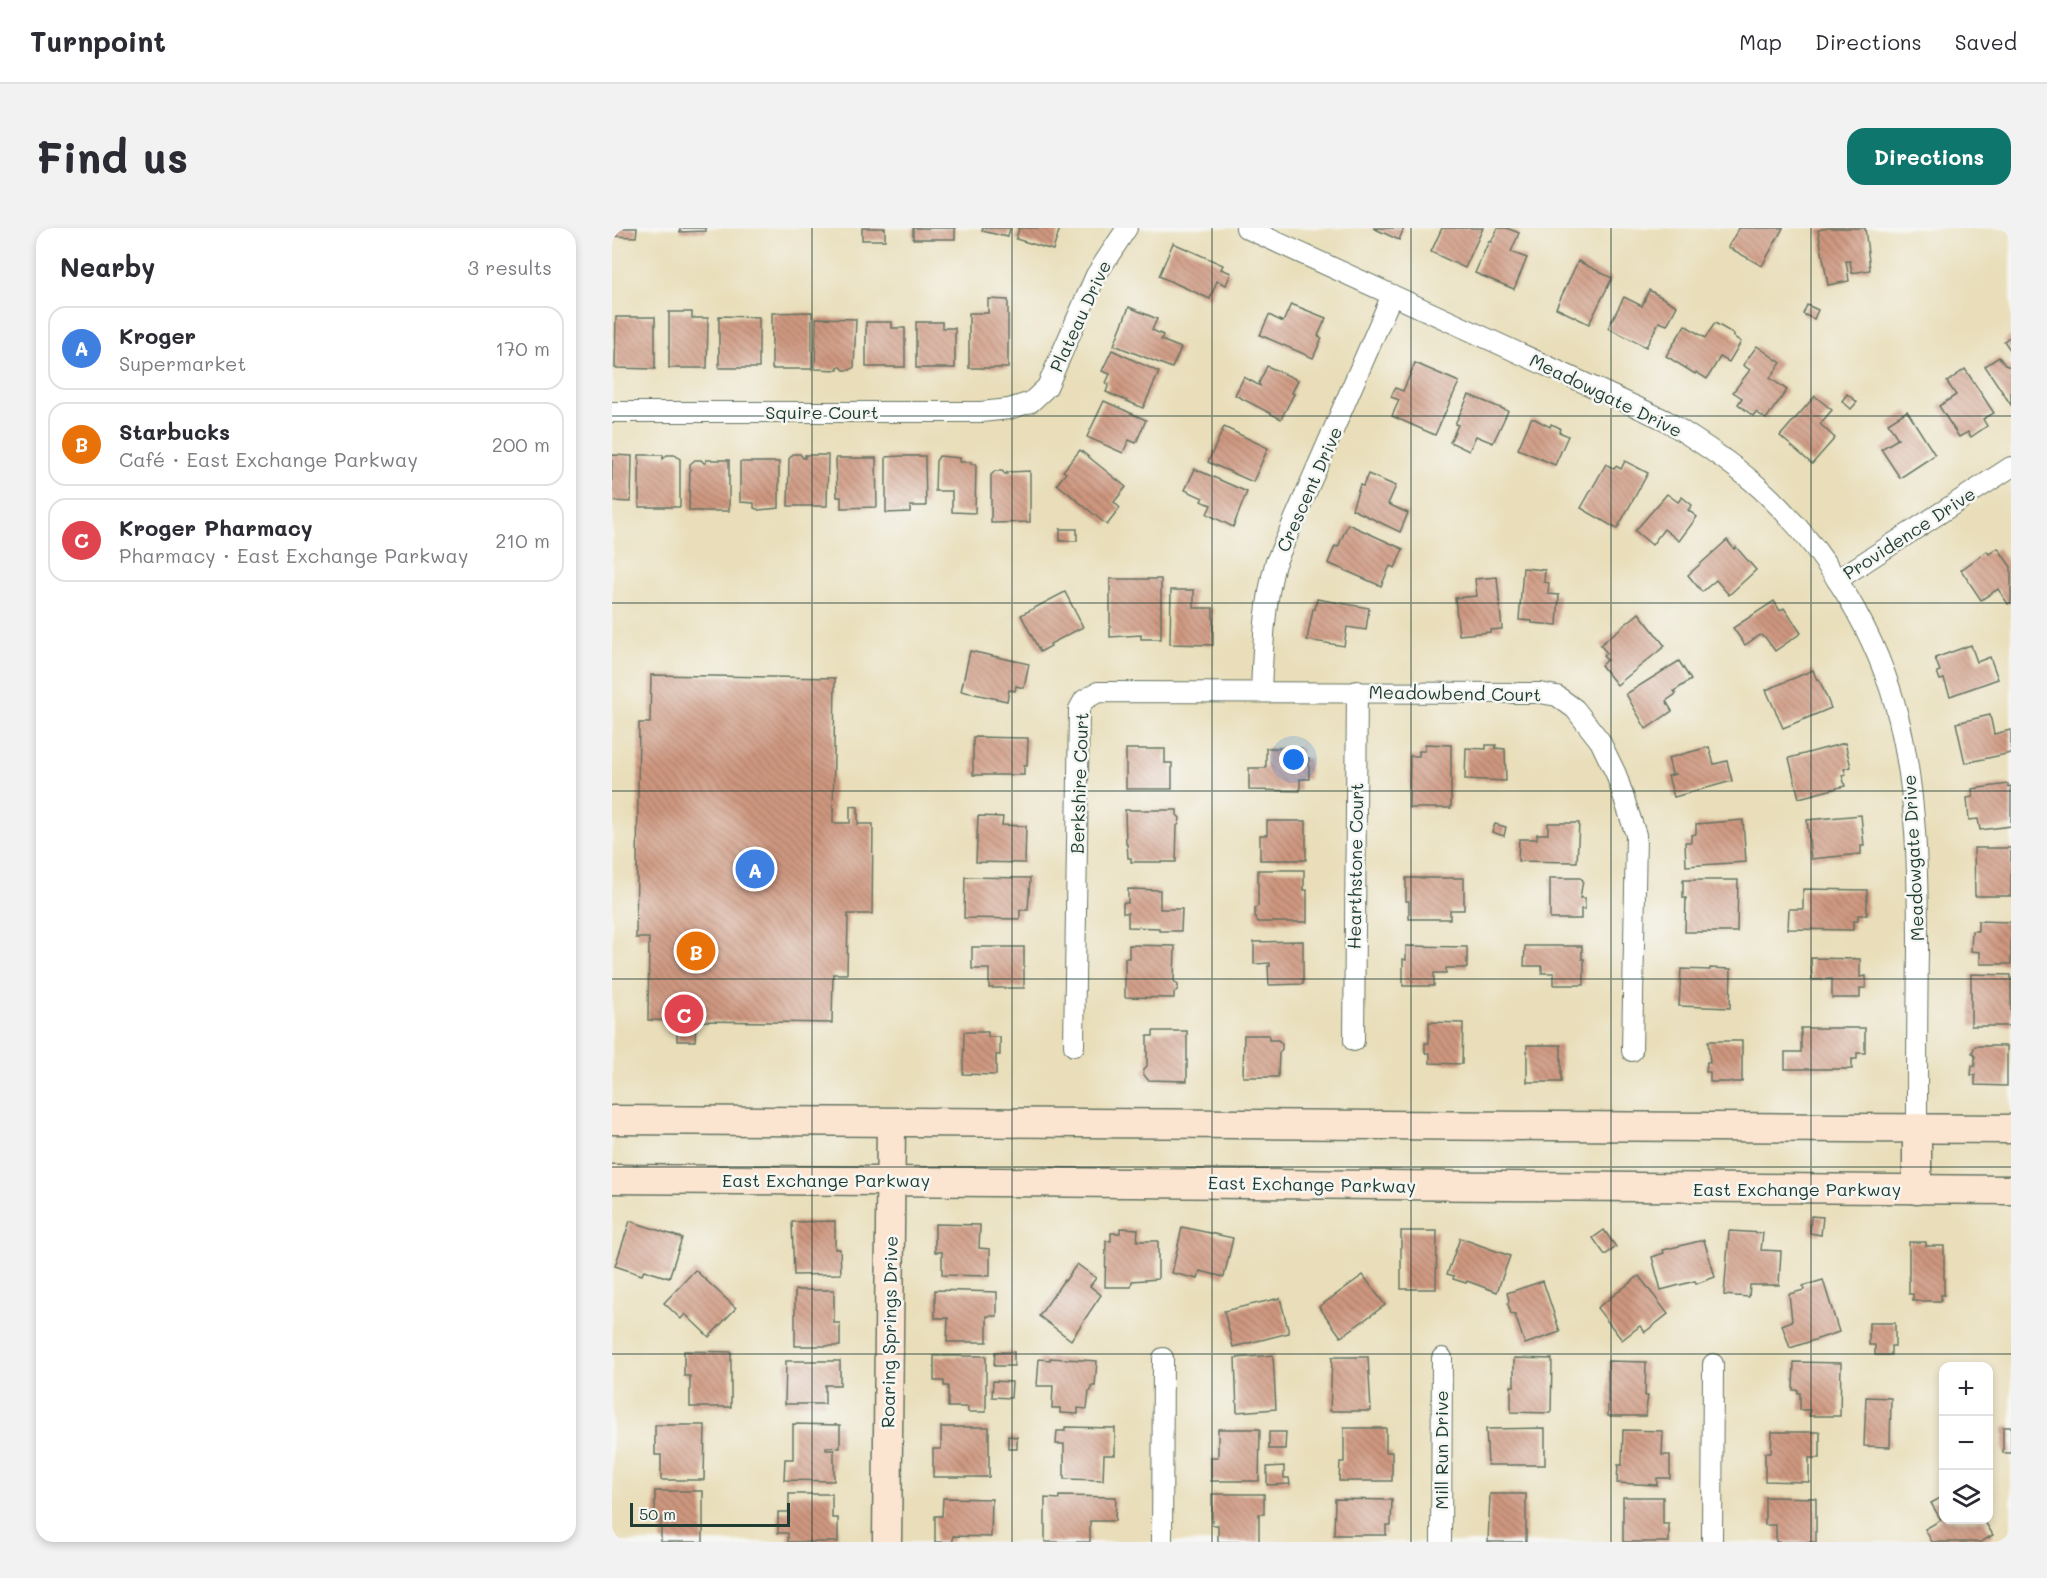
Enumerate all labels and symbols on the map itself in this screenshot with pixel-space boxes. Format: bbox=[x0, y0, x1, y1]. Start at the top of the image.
street label: Plateau Drive bbox=[1044, 256, 1116, 376]
street label: Meadowgate Drive bbox=[1526, 348, 1686, 442]
street label: Squire Court bbox=[765, 400, 879, 424]
street label: Crescent Drive bbox=[1271, 423, 1347, 555]
street label: Providence Drive bbox=[1838, 481, 1980, 585]
street label: Meadowbend Court bbox=[1368, 679, 1542, 707]
street label: Berkshire Court bbox=[1065, 712, 1093, 854]
your location bbox=[1279, 745, 1308, 774]
street label: Meadowgate Drive bbox=[1897, 774, 1929, 942]
street label: Hearthstone Court bbox=[1342, 782, 1368, 950]
pin: A bbox=[736, 846, 774, 892]
pin: B bbox=[676, 928, 716, 974]
pin: C bbox=[664, 992, 704, 1036]
street label: East Exchange Parkway bbox=[722, 1168, 930, 1192]
street label: East Exchange Parkway bbox=[1208, 1170, 1416, 1198]
street label: East Exchange Parkway bbox=[1693, 1177, 1901, 1201]
street label: Roaring Springs Drive bbox=[875, 1236, 903, 1428]
street label: Mill Run Drive bbox=[1429, 1390, 1453, 1510]
scale bar bbox=[630, 1500, 790, 1528]

